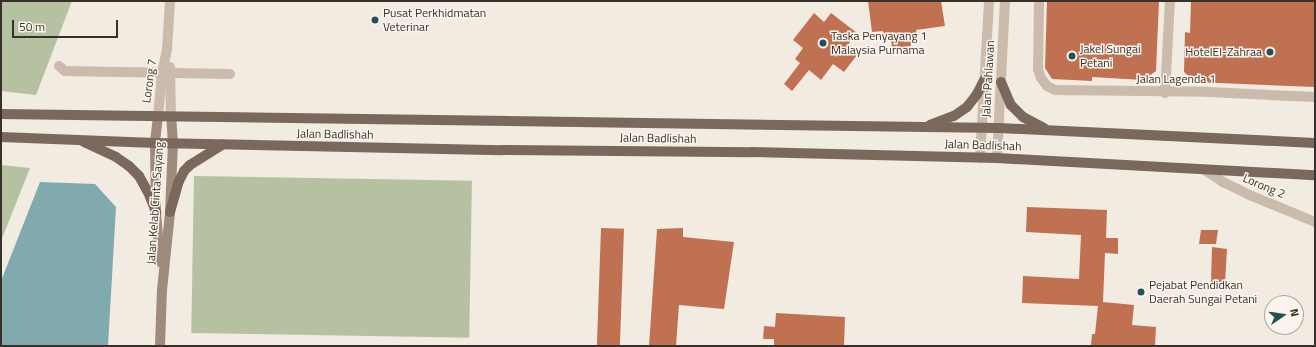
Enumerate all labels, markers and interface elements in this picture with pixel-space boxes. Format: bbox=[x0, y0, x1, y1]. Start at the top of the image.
place label: Pusat Perkhidmatan Veterinar bbox=[383, 6, 486, 34]
scale bar bbox=[14, 12, 120, 38]
marker: Pusat Perkhidmatan Veterinar bbox=[370, 15, 380, 25]
text: 50 m bbox=[19, 17, 45, 36]
place label: Taska Penyayang 1 Malaysia Purnama bbox=[831, 29, 927, 57]
marker: Taska Penyayang 1 Malaysia Purnama bbox=[818, 38, 828, 48]
street label: Jalan Pahlawan bbox=[979, 40, 997, 118]
place label: Jakel Sungai Petani bbox=[1080, 42, 1141, 70]
place label: HotelEl-Zahraa bbox=[1185, 45, 1262, 59]
marker: HotelEl-Zahraa bbox=[1265, 47, 1275, 57]
marker: Jakel Sungai Petani bbox=[1067, 51, 1077, 61]
street label: Lorong 7 bbox=[139, 58, 159, 104]
street label: Jalan Lagenda 1 bbox=[1136, 72, 1216, 86]
street label: Jalan Badlishah bbox=[296, 126, 374, 142]
street label: Jalan Badlishah bbox=[619, 130, 697, 146]
street label: Jalan Badlishah bbox=[944, 136, 1022, 154]
street label: Jalan Kelab Cinta Sayang bbox=[144, 141, 166, 265]
street label: Lorong 2 bbox=[1241, 171, 1287, 201]
place label: Pejabat Pendidkan Daerah Sungai Petani bbox=[1149, 278, 1257, 306]
marker: Pejabat Pendidkan Daerah Sungai Petani bbox=[1136, 287, 1146, 297]
north arrow bbox=[1264, 295, 1304, 335]
text: N bbox=[1286, 307, 1303, 318]

